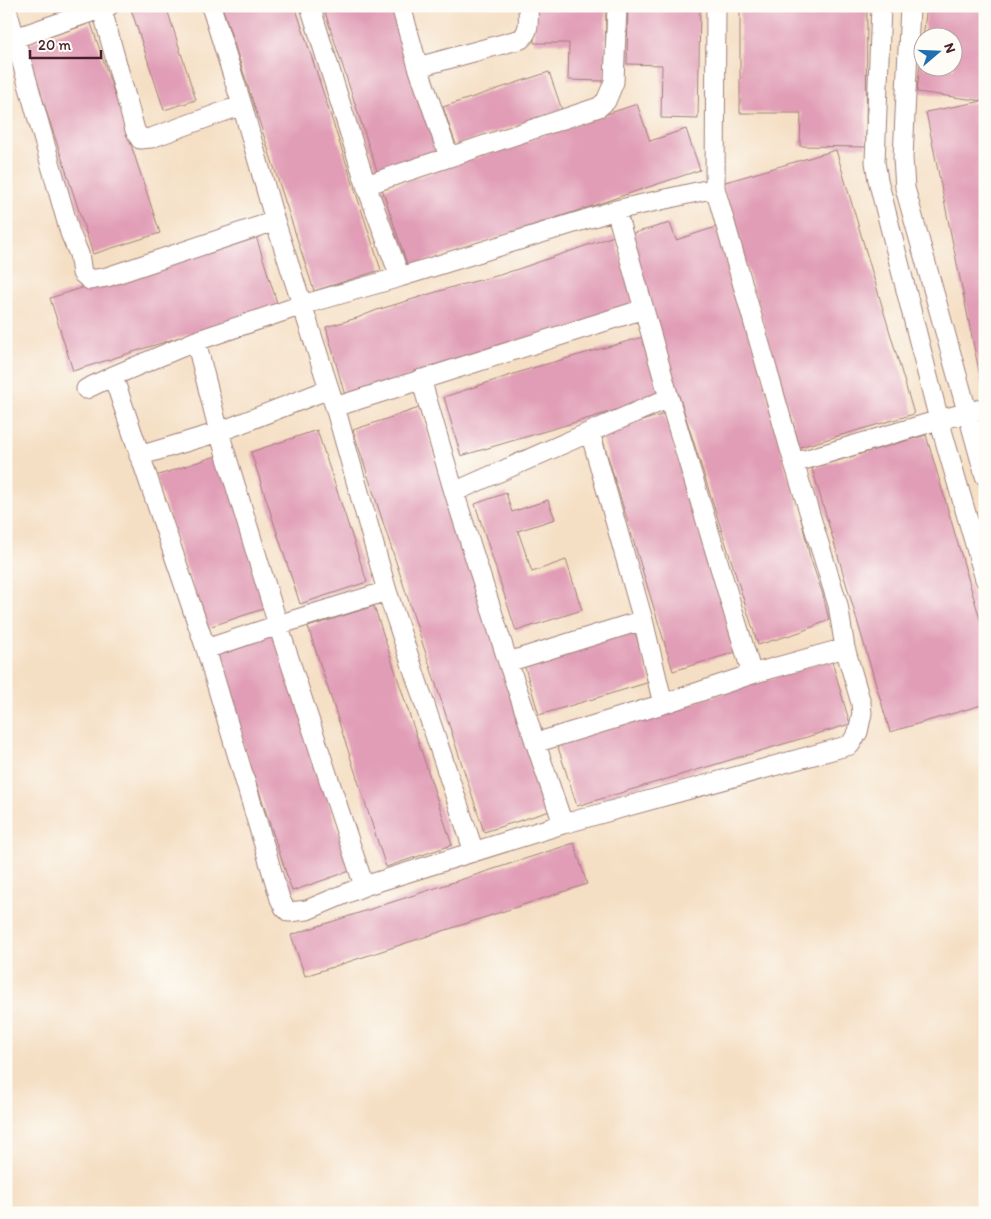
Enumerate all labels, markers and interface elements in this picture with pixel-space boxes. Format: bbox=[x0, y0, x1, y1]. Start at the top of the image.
scale bar bbox=[30, 28, 101, 60]
north arrow bbox=[914, 28, 964, 78]
text: 20 m bbox=[38, 36, 72, 54]
text: N bbox=[940, 41, 959, 55]

